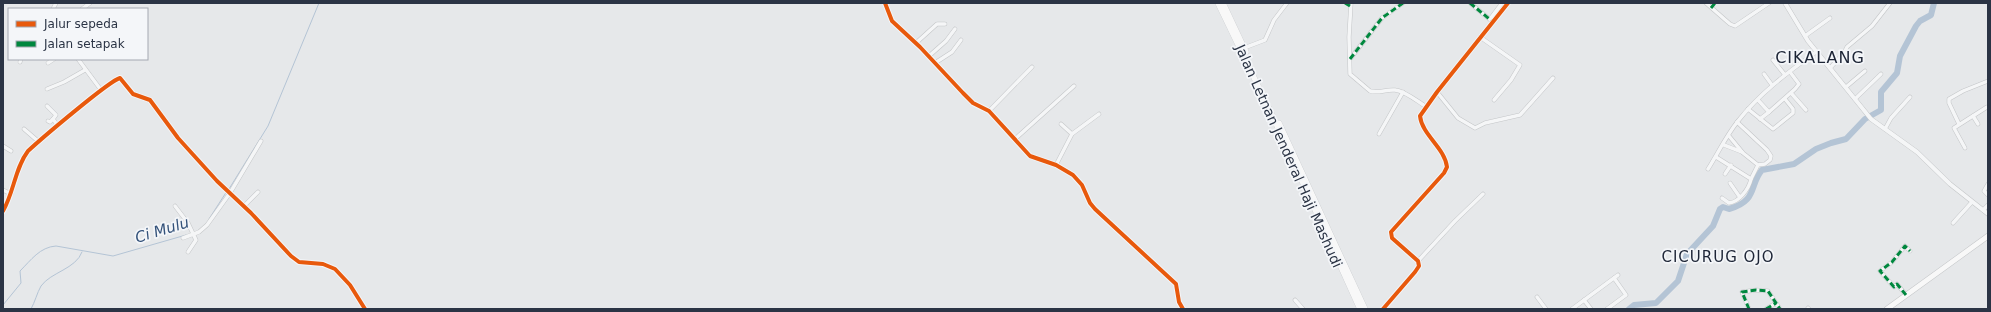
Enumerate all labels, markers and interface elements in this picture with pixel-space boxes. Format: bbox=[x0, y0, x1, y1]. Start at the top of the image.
legend bbox=[8, 8, 148, 60]
text: Jalur sepeda bbox=[43, 17, 118, 31]
text: Jalan setapak bbox=[43, 37, 125, 51]
street label: Jalan Letnan Jenderal Haji Mashudi bbox=[1232, 41, 1346, 270]
district label: CIKALANG bbox=[1775, 48, 1865, 67]
water label: Ci Mulu bbox=[133, 213, 191, 247]
district label: CICURUG OJO bbox=[1661, 248, 1775, 266]

